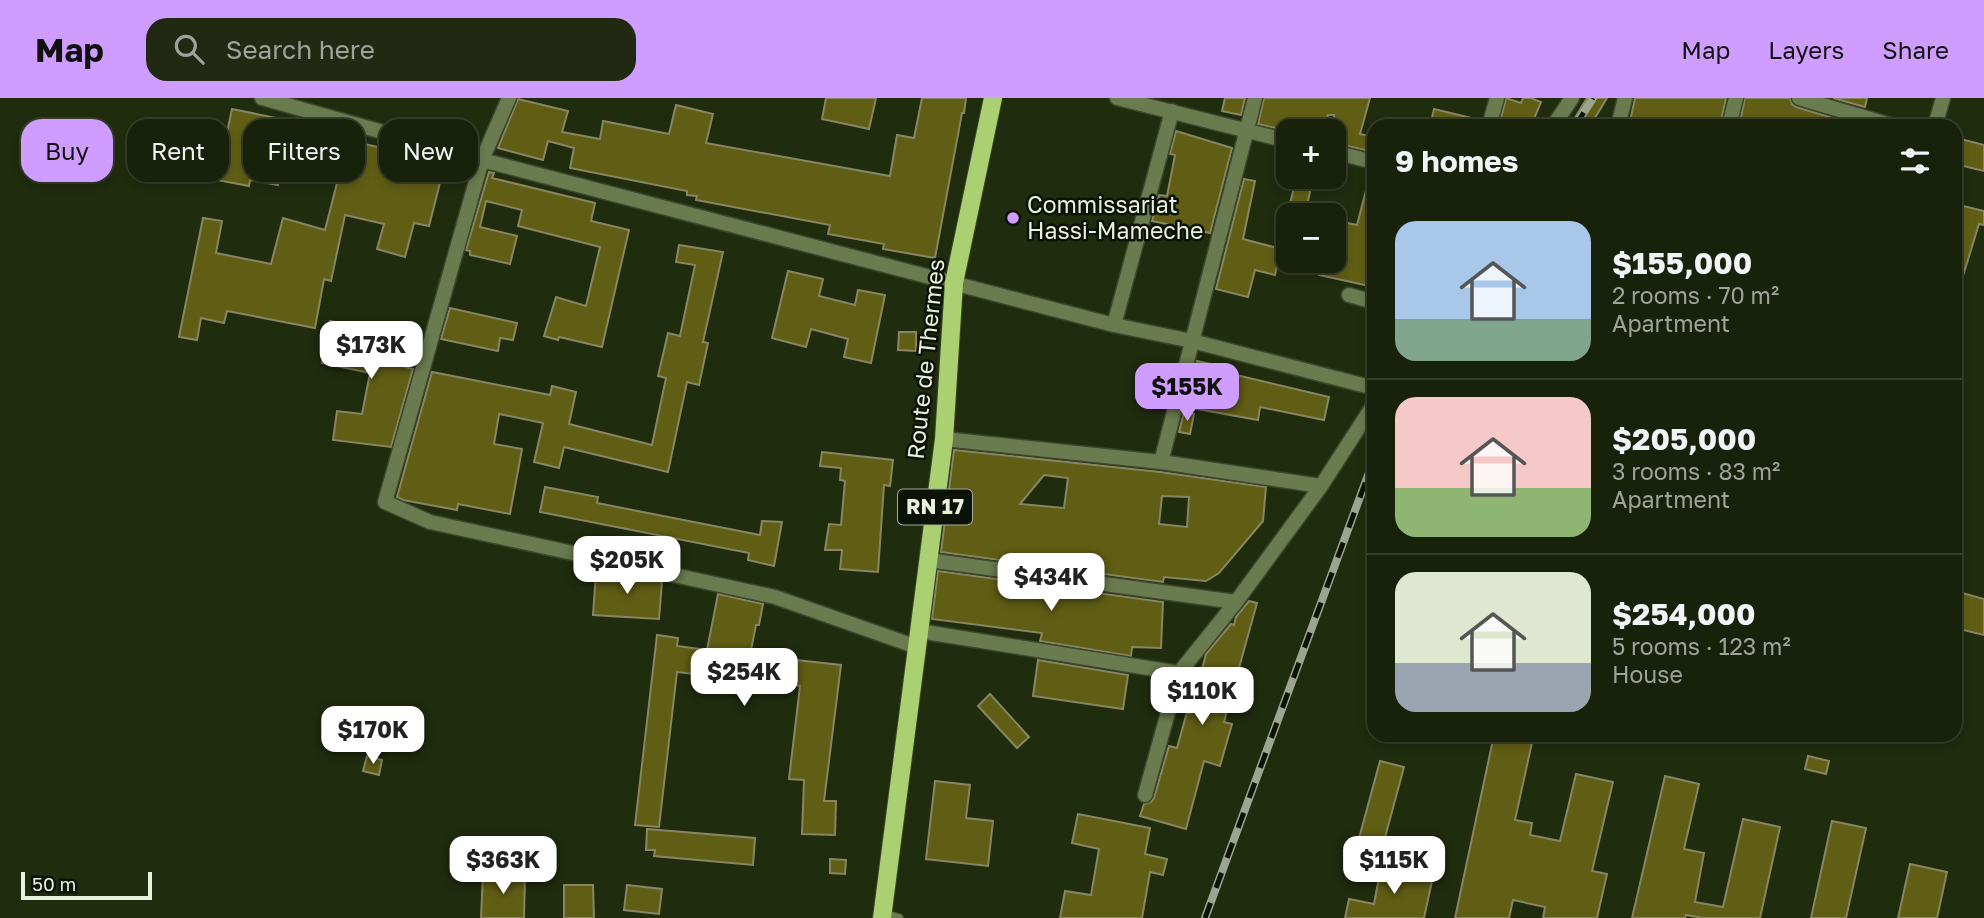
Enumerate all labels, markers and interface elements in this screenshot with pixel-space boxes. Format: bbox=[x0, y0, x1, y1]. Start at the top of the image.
search box bbox=[146, 18, 636, 81]
text: Map bbox=[35, 30, 104, 69]
icon: search bbox=[170, 30, 208, 68]
text: Search here bbox=[226, 34, 375, 65]
text: Map bbox=[1681, 35, 1730, 64]
text: Layers bbox=[1768, 35, 1844, 64]
text: Share bbox=[1882, 35, 1949, 64]
chip: Buy bbox=[21, 119, 113, 182]
chip: Rent bbox=[127, 119, 229, 182]
chip: Filters bbox=[243, 119, 365, 182]
chip: New bbox=[379, 119, 478, 182]
map controls bbox=[1276, 119, 1346, 273]
button: + bbox=[1276, 119, 1346, 189]
icon: filters bbox=[1896, 142, 1934, 180]
text: 9 homes bbox=[1395, 143, 1518, 179]
place label: Commissariat Hassi-Mameche bbox=[1027, 190, 1203, 244]
button: − bbox=[1276, 203, 1346, 273]
marker: Commissariat Hassi-Mameche bbox=[1005, 210, 1021, 226]
text: $155,000 bbox=[1612, 245, 1752, 281]
icon: home bbox=[1451, 249, 1535, 333]
street label: Route de Thermes bbox=[901, 257, 949, 460]
text: 2 rooms · 70 m² bbox=[1612, 281, 1779, 309]
text: Apartment bbox=[1612, 309, 1730, 337]
pin: $173K bbox=[322, 322, 420, 381]
text: $173K bbox=[336, 330, 406, 358]
pin: $155K bbox=[1138, 364, 1236, 423]
text: $155K bbox=[1151, 372, 1223, 400]
text: $205,000 bbox=[1612, 421, 1756, 457]
icon: home bbox=[1451, 425, 1535, 509]
text: 3 rooms · 83 m² bbox=[1612, 457, 1780, 485]
text: Apartment bbox=[1612, 485, 1730, 513]
road number: RN 17 bbox=[898, 490, 972, 524]
pin: $205K bbox=[578, 536, 676, 596]
text: $205K bbox=[589, 545, 665, 573]
pin: $434K bbox=[1002, 554, 1100, 613]
text: $434K bbox=[1014, 562, 1088, 590]
text: $254,000 bbox=[1612, 596, 1756, 632]
icon: home bbox=[1451, 600, 1535, 684]
text: 5 rooms · 123 m² bbox=[1612, 632, 1791, 660]
pin: $254K bbox=[695, 648, 793, 708]
text: $254K bbox=[707, 657, 781, 685]
text: House bbox=[1612, 660, 1683, 688]
pin: $110K bbox=[1153, 668, 1251, 727]
text: $110K bbox=[1167, 676, 1237, 704]
pin: $170K bbox=[324, 706, 422, 766]
text: $170K bbox=[337, 715, 409, 743]
pin: $363K bbox=[454, 836, 552, 896]
pin: $115K bbox=[1345, 836, 1443, 896]
text: $363K bbox=[466, 845, 540, 873]
text: $115K bbox=[1359, 845, 1429, 873]
scale bar bbox=[21, 869, 152, 901]
text: 50 m bbox=[32, 872, 76, 895]

